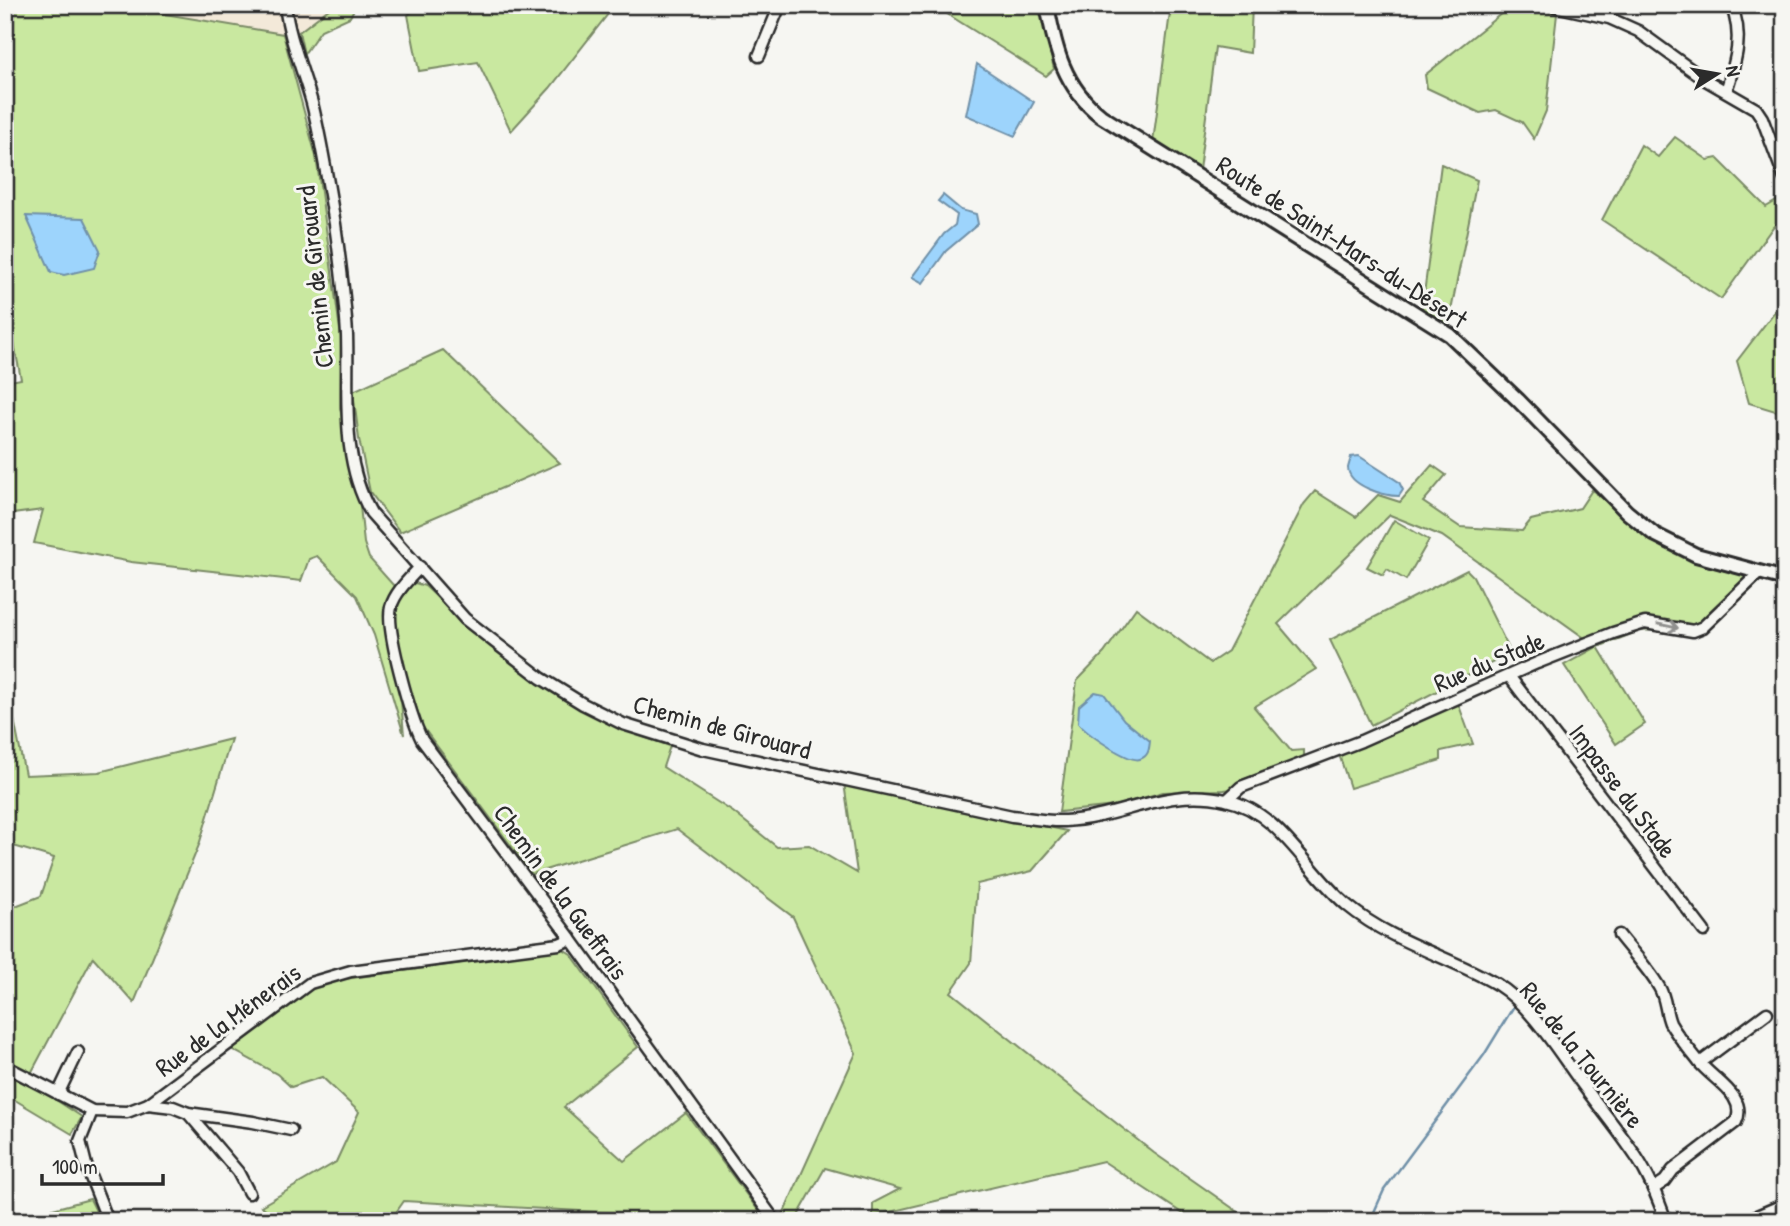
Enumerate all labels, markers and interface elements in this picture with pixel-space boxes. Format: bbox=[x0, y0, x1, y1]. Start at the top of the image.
north arrow bbox=[1682, 38, 1752, 108]
text: N bbox=[1720, 63, 1747, 78]
street label: Route de Saint-Mars-du-Désert bbox=[1210, 147, 1475, 337]
street label: Chemin de Girouard bbox=[288, 184, 341, 370]
one-way arrow bbox=[1656, 619, 1679, 633]
street label: Rue du Stade bbox=[1428, 623, 1549, 700]
street label: Chemin de Girouard bbox=[629, 686, 815, 767]
street label: Impasse du Stade bbox=[1561, 716, 1685, 865]
street label: Chemin de la Gueffrais bbox=[486, 797, 637, 987]
street label: Rue de la Ménerais bbox=[148, 955, 308, 1084]
street label: Rue de la Tournière bbox=[1512, 974, 1652, 1135]
scale bar bbox=[42, 1142, 163, 1186]
text: 100 m bbox=[52, 1152, 98, 1181]

